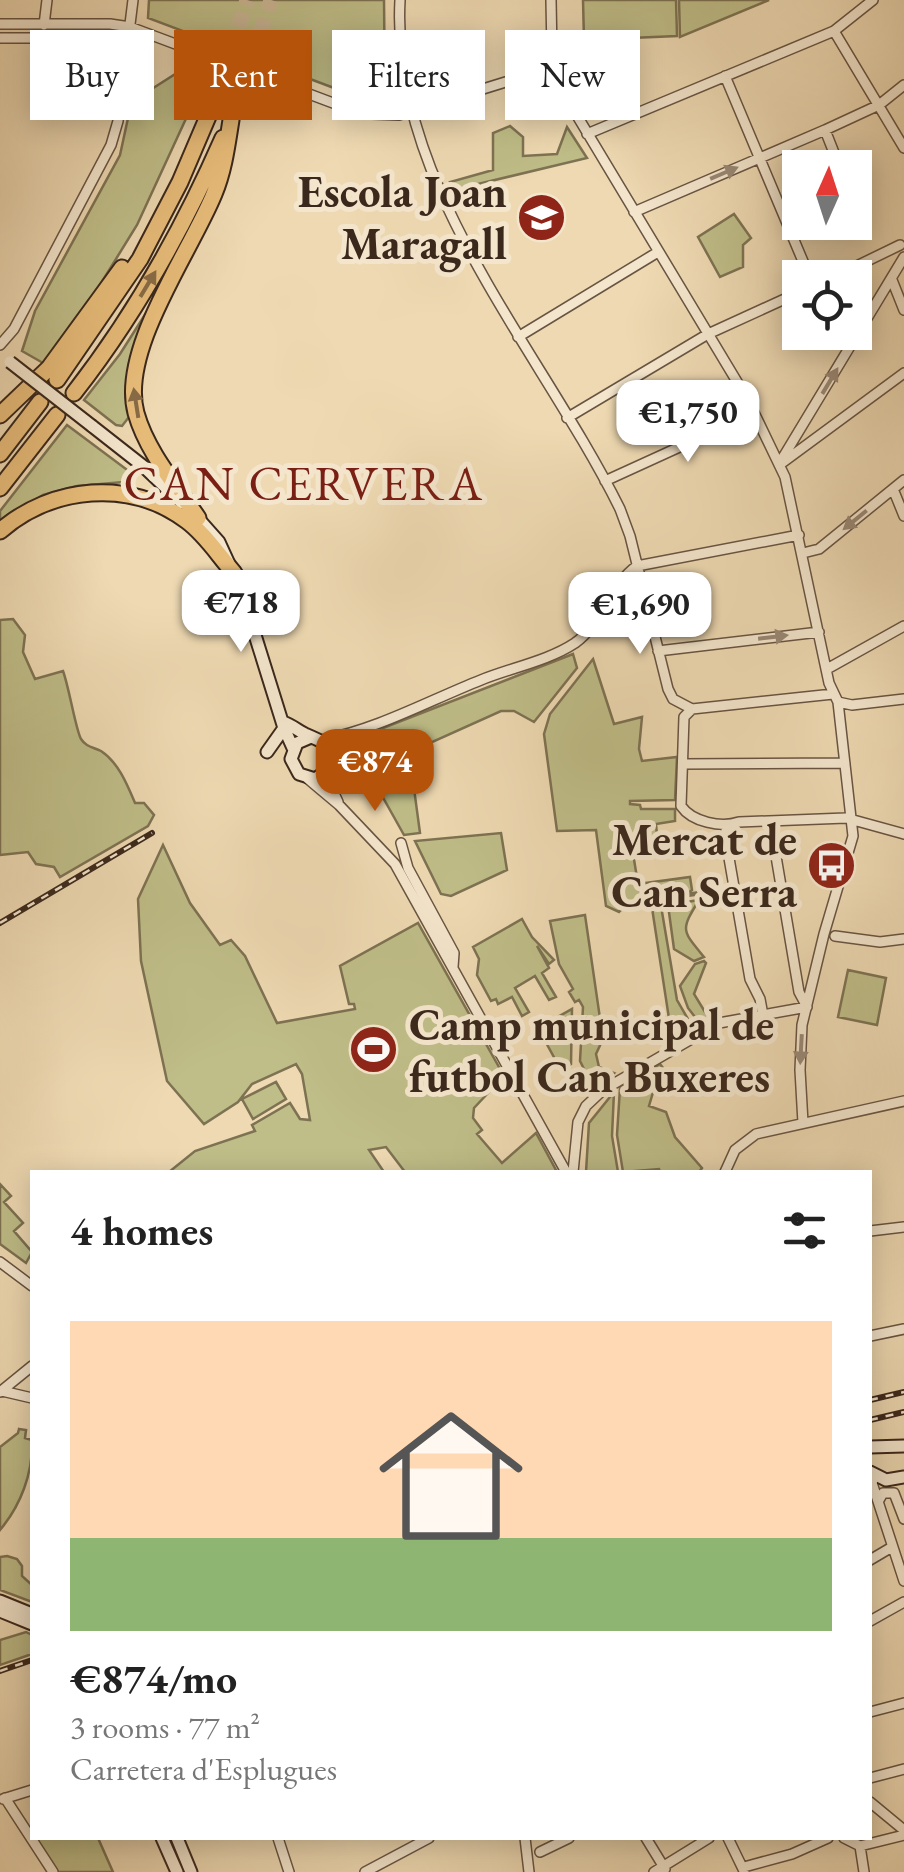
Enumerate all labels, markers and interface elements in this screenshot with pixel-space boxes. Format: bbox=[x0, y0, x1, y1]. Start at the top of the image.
chip: Buy bbox=[30, 30, 154, 120]
chip: Rent bbox=[174, 30, 312, 120]
chip: Filters bbox=[332, 30, 485, 120]
chip: New bbox=[505, 30, 640, 120]
north arrow bbox=[782, 150, 872, 240]
map controls bbox=[782, 150, 872, 350]
place label: Escola Joan Maragall bbox=[298, 162, 507, 273]
one-way arrow bbox=[709, 165, 738, 181]
school or university icon: Escola Joan Maragall bbox=[516, 191, 568, 243]
button: locate bbox=[782, 260, 872, 350]
one-way arrow bbox=[139, 270, 157, 298]
one-way arrow bbox=[821, 367, 838, 395]
pin: €1,750 bbox=[607, 380, 769, 465]
one-way arrow bbox=[128, 387, 143, 418]
text: €1,750 bbox=[638, 391, 738, 433]
district label: CAN CERVERA bbox=[124, 452, 484, 514]
one-way arrow bbox=[843, 510, 869, 531]
pin: €718 bbox=[182, 570, 300, 655]
pin: €1,690 bbox=[559, 572, 721, 657]
text: €718 bbox=[204, 581, 278, 623]
text: €1,690 bbox=[590, 583, 690, 625]
one-way arrow bbox=[758, 629, 790, 645]
pin: €874 bbox=[316, 729, 434, 814]
text: €874 bbox=[338, 740, 412, 782]
place label: Mercat de Can Serra bbox=[611, 810, 797, 920]
bus stop icon: Mercat de Can Serra bbox=[806, 839, 858, 891]
place label: Camp municipal de futbol Can Buxeres bbox=[409, 995, 774, 1105]
sports icon: Camp municipal de futbol Can Buxeres bbox=[348, 1024, 400, 1076]
one-way arrow bbox=[793, 1034, 809, 1066]
text: 4 homes bbox=[70, 1203, 213, 1258]
icon: filters bbox=[777, 1203, 832, 1258]
icon: home bbox=[361, 1386, 541, 1566]
text: €874/mo bbox=[70, 1651, 237, 1706]
text: 3 rooms · 77 m² bbox=[70, 1706, 260, 1748]
text: Carretera d'Esplugues bbox=[70, 1748, 337, 1790]

